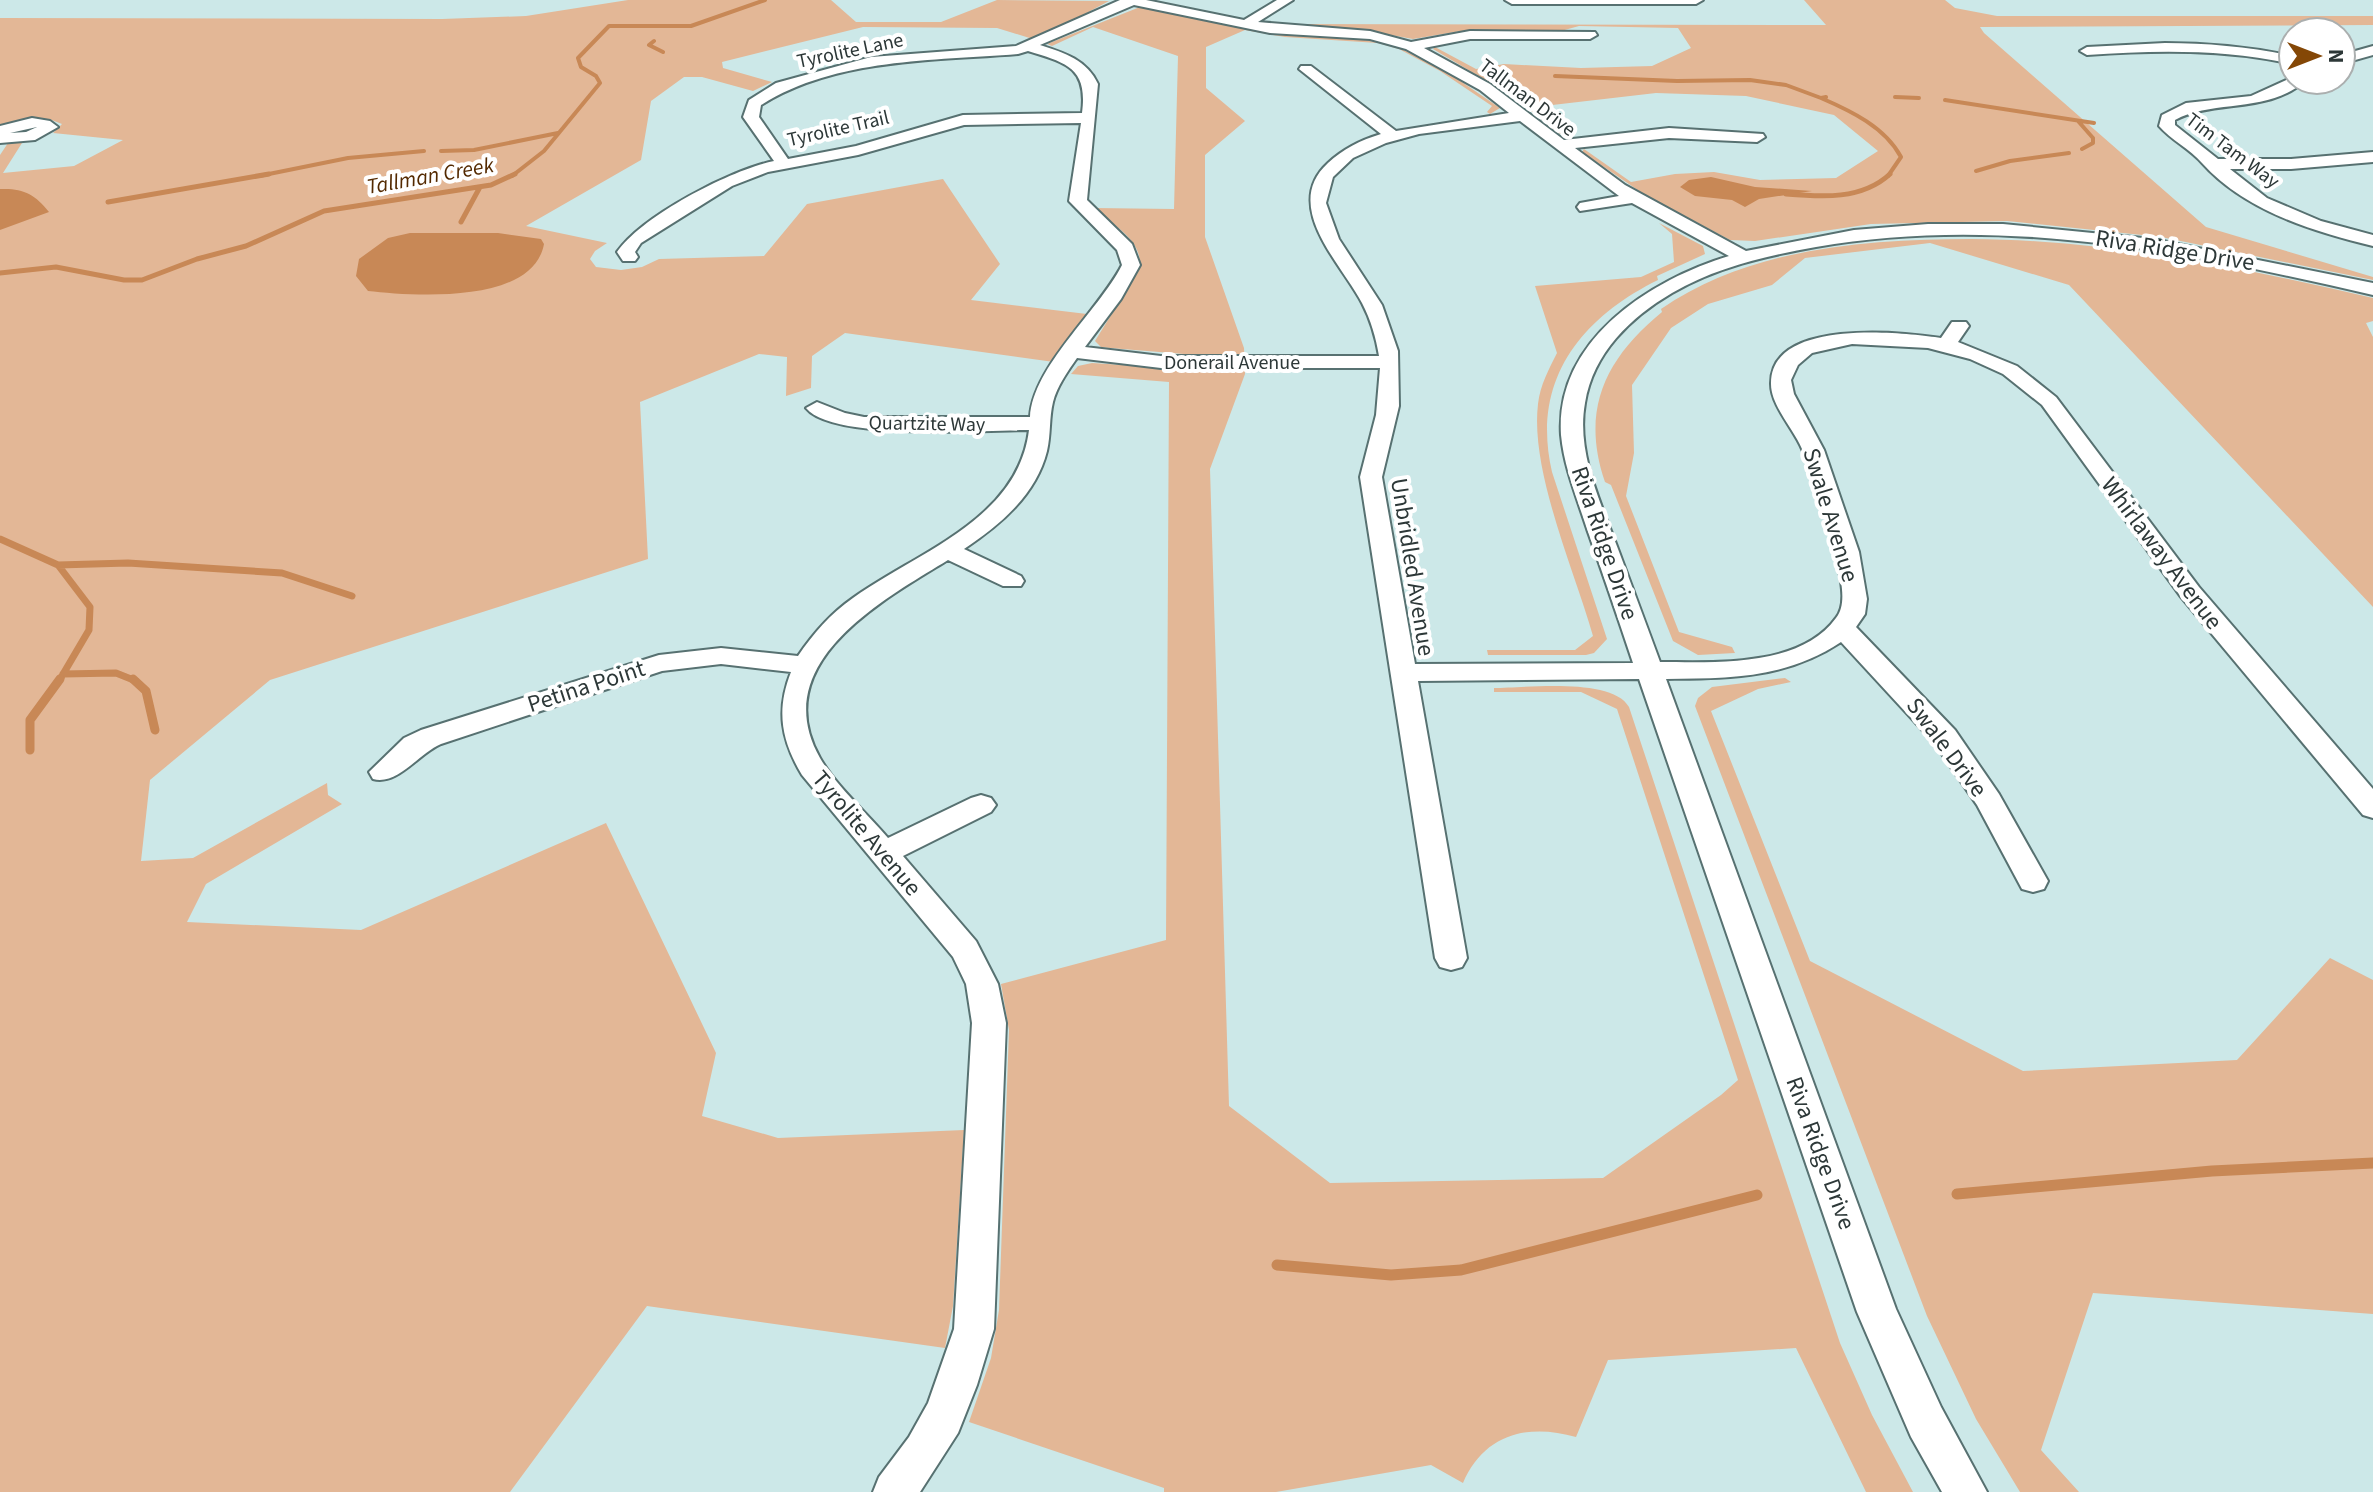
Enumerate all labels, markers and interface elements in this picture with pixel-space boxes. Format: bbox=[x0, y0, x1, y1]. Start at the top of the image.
north arrow bbox=[2277, 16, 2357, 96]
street label: Tyrolite Lane bbox=[794, 26, 906, 76]
text: N bbox=[2320, 49, 2352, 63]
street label: Tallman Drive bbox=[1473, 52, 1582, 143]
street label: Tyrolite Trail bbox=[785, 104, 892, 154]
street label: Tim Tam Way bbox=[2180, 106, 2286, 196]
water label: Tallman Creek bbox=[364, 149, 497, 203]
street label: Riva Ridge Drive bbox=[2093, 221, 2257, 280]
street label: Donerail Avenue bbox=[1164, 349, 1300, 377]
street label: Quartzite Way bbox=[868, 409, 986, 439]
street label: Swale Avenue bbox=[1794, 444, 1868, 587]
street label: Riva Ridge Drive bbox=[1562, 462, 1647, 625]
street label: Whirlaway Avenue bbox=[2092, 470, 2231, 637]
street label: Unbridled Avenue bbox=[1381, 476, 1444, 658]
street label: Petina Point bbox=[523, 651, 650, 722]
street label: Swale Drive bbox=[1897, 690, 1996, 804]
street label: Tyrolite Avenue bbox=[803, 763, 930, 904]
street label: Riva Ridge Drive bbox=[1777, 1072, 1864, 1235]

